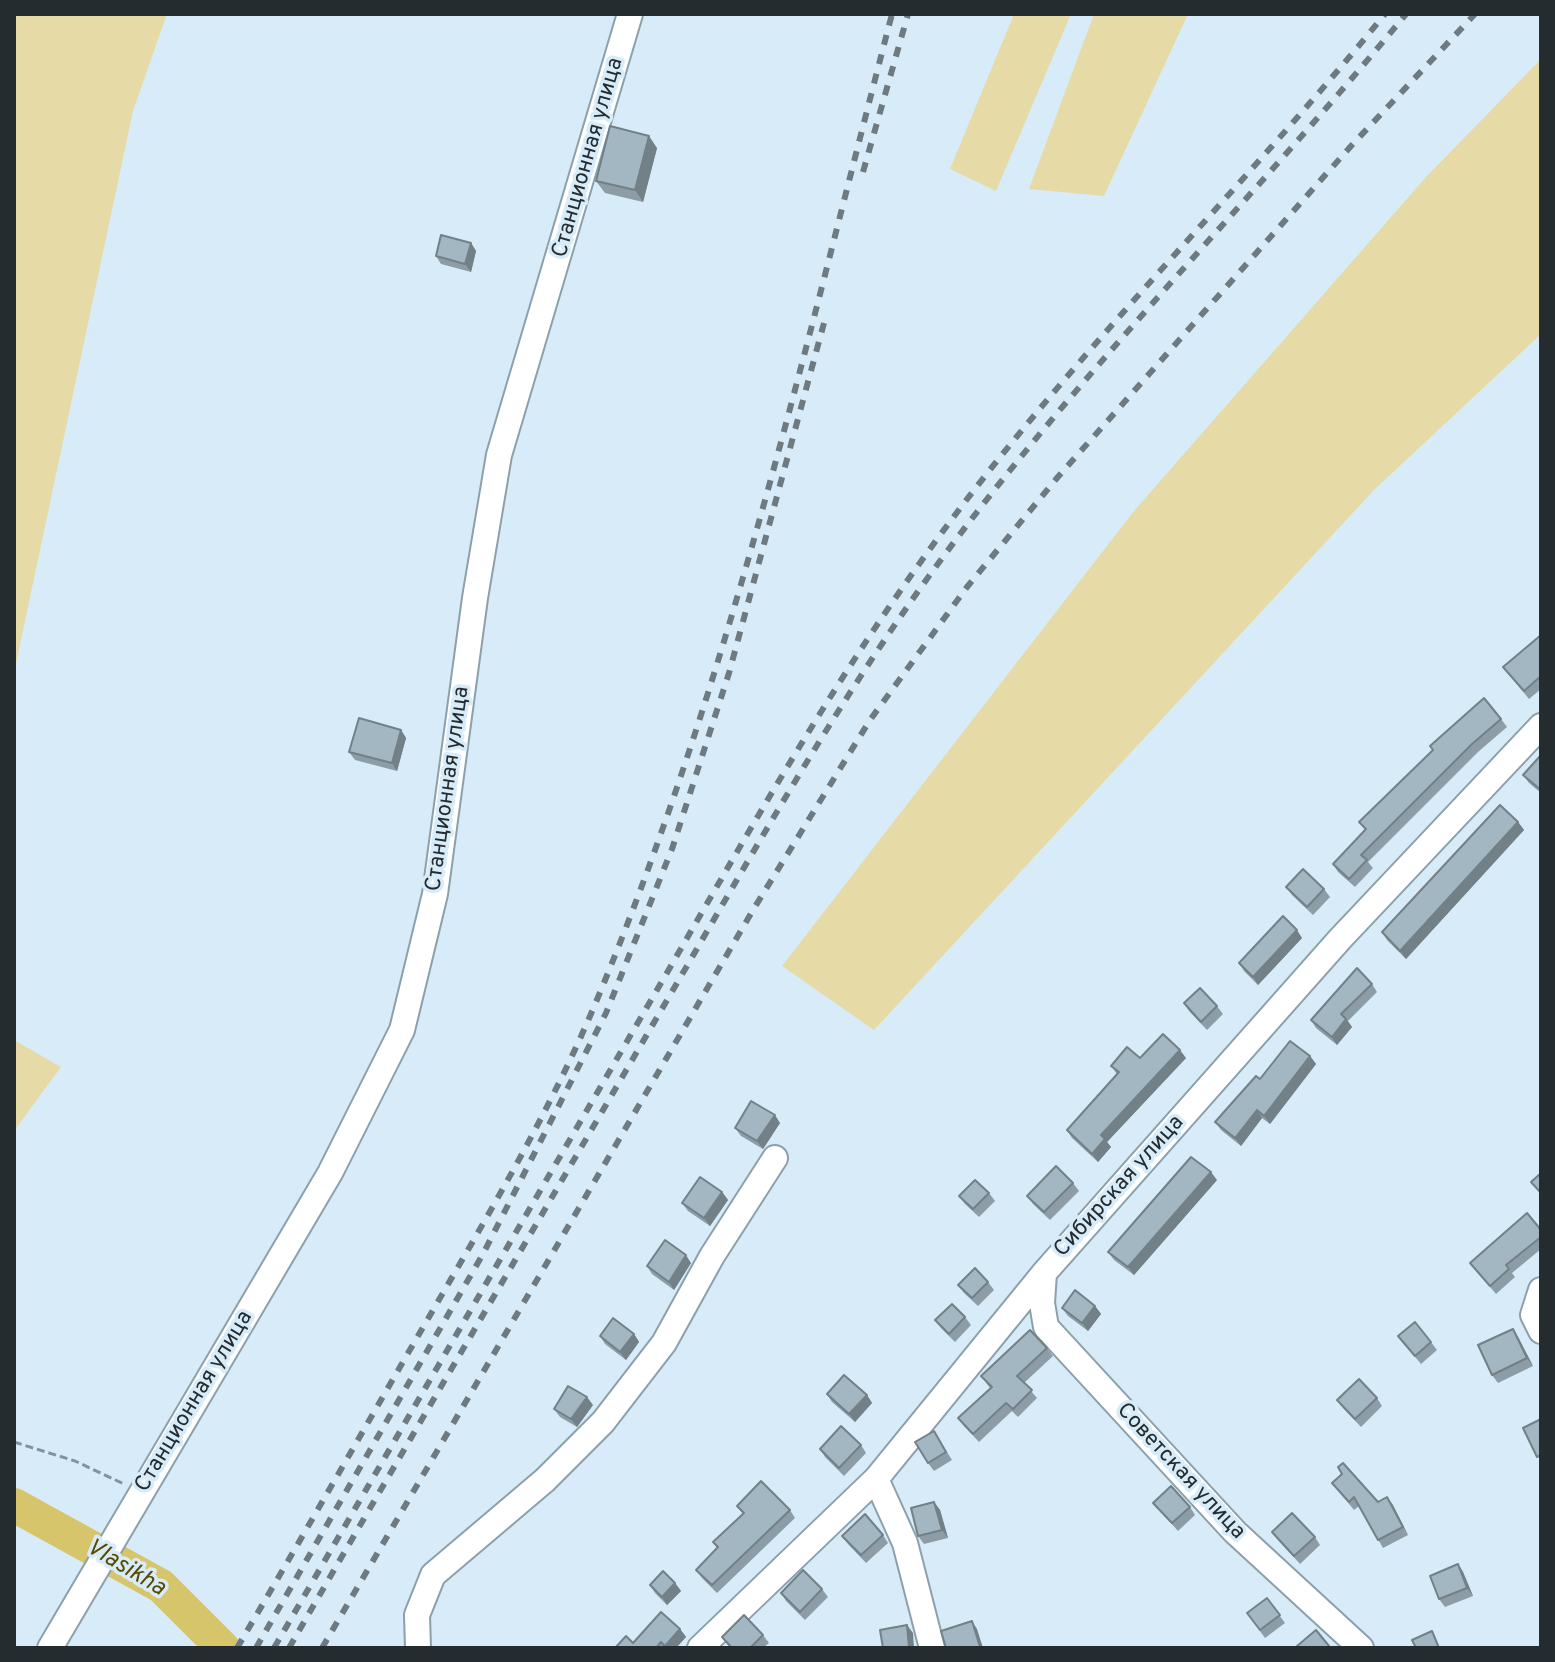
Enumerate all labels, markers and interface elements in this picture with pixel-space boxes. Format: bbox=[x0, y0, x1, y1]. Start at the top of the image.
street label: Станционная улица bbox=[548, 55, 630, 261]
street label: Станционная улица bbox=[422, 685, 476, 893]
street label: Сибирская улица bbox=[1049, 1111, 1191, 1263]
street label: Станционная улица bbox=[130, 1307, 260, 1497]
street label: Советская улица bbox=[1110, 1398, 1250, 1546]
water label: Vlasikha bbox=[80, 1534, 170, 1604]

